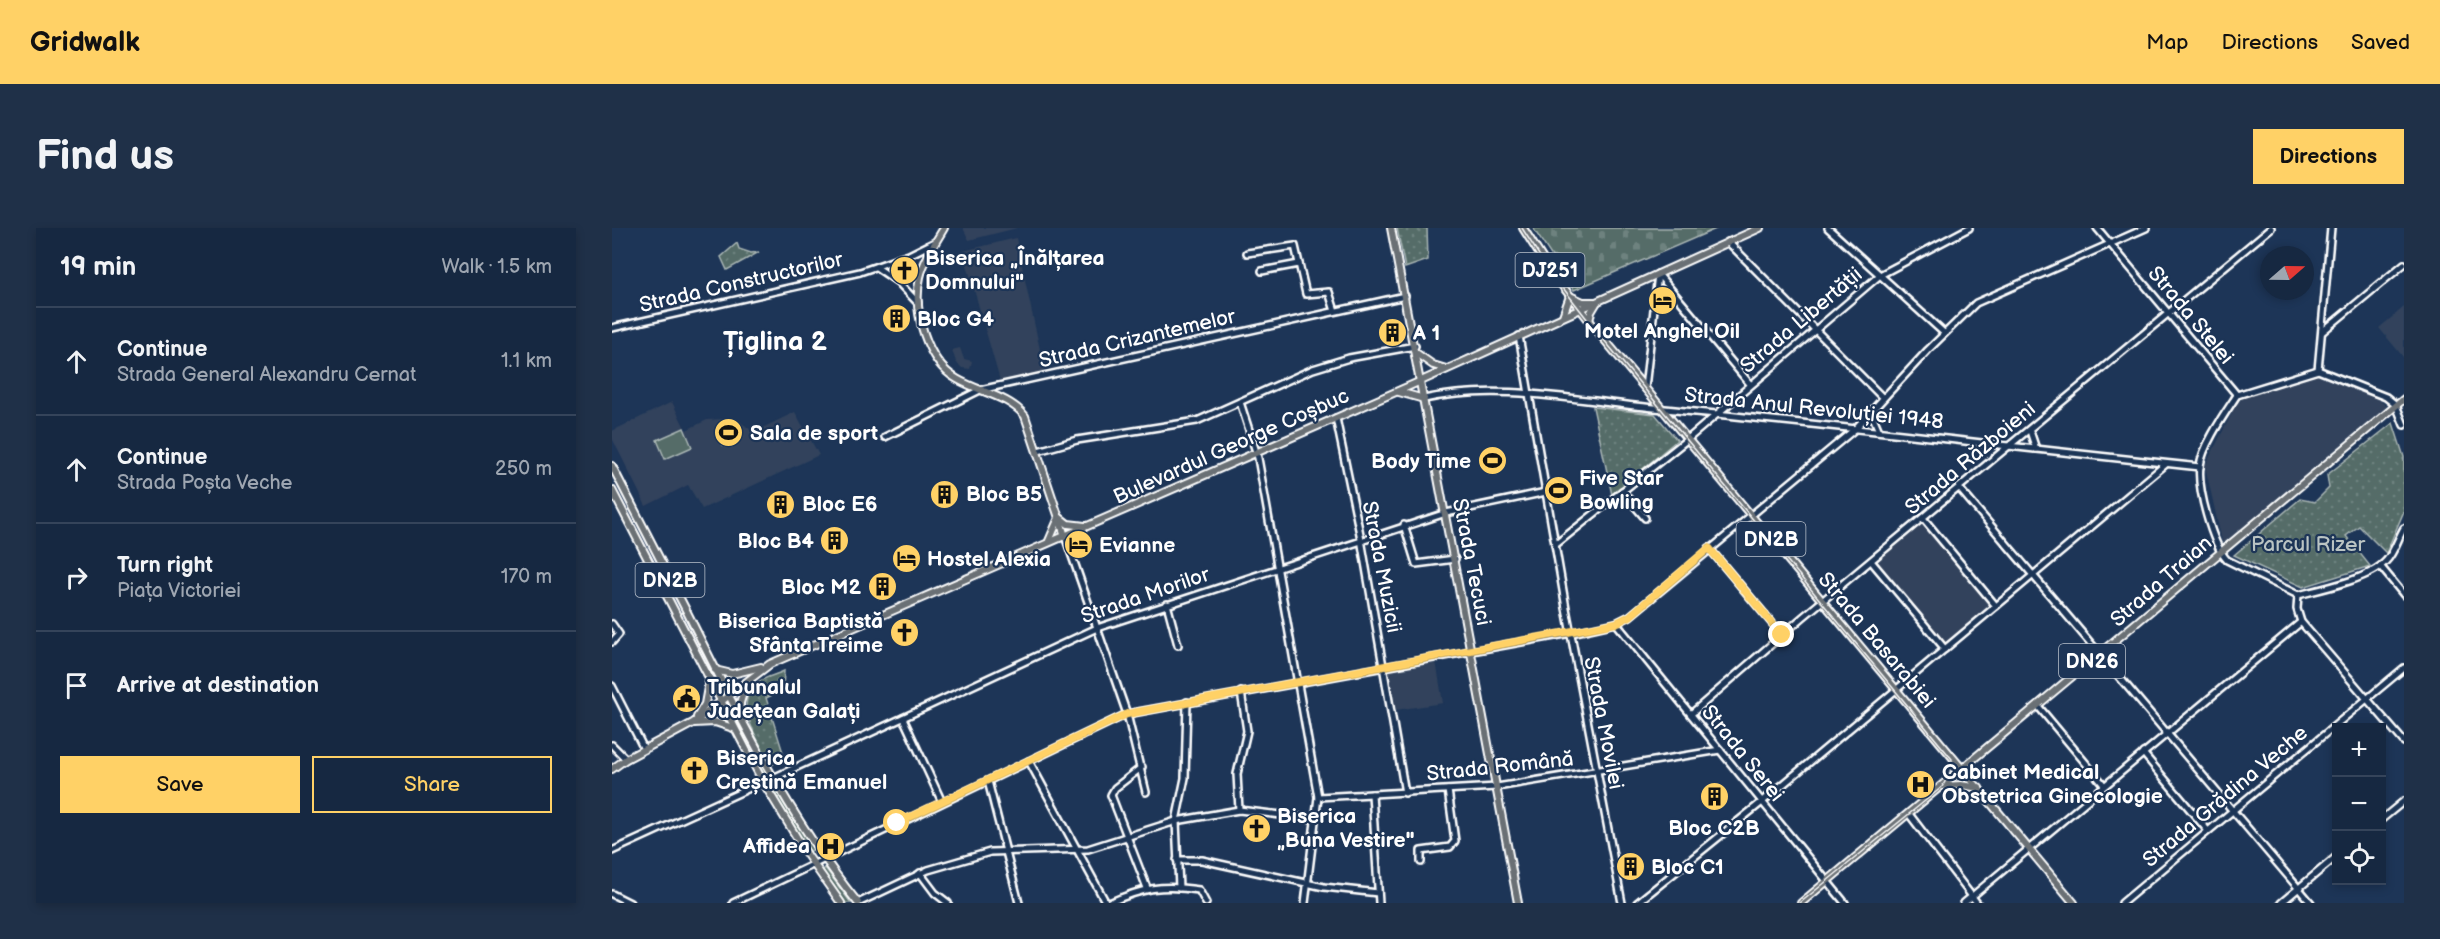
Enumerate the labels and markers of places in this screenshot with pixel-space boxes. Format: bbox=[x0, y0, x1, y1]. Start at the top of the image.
place label: Biserica „Înălțarea Domnului" bbox=[925, 245, 1105, 295]
church icon: Biserica „Înălțarea Domnului" bbox=[888, 254, 920, 286]
hotel icon: Motel Anghel Oil bbox=[1646, 284, 1678, 316]
building icon: Bloc G4 bbox=[880, 303, 912, 335]
place label: Bloc G4 bbox=[917, 307, 995, 332]
building icon: A 1 bbox=[1376, 317, 1408, 349]
place label: Motel Anghel Oil bbox=[1584, 319, 1740, 344]
place label: A 1 bbox=[1412, 321, 1440, 346]
sports icon: Sala de sport bbox=[713, 417, 745, 449]
place label: Sala de sport bbox=[750, 421, 878, 446]
sports icon: Body Time bbox=[1476, 445, 1508, 477]
place label: Body Time bbox=[1371, 449, 1471, 474]
place label: Five Star Bowling bbox=[1579, 466, 1664, 515]
sports icon: Five Star Bowling bbox=[1542, 474, 1574, 506]
building icon: Bloc B5 bbox=[929, 478, 961, 510]
place label: Bloc B5 bbox=[966, 482, 1042, 507]
building icon: Bloc E6 bbox=[765, 488, 797, 520]
place label: Bloc E6 bbox=[802, 492, 878, 517]
building icon: Bloc B4 bbox=[819, 525, 851, 557]
place label: Bloc B4 bbox=[738, 529, 815, 554]
hotel icon: Evianne bbox=[1062, 529, 1094, 561]
place label: Evianne bbox=[1099, 533, 1175, 558]
hotel icon: Hostel Alexia bbox=[890, 543, 922, 575]
place label: Hostel Alexia bbox=[927, 547, 1051, 572]
building icon: Bloc M2 bbox=[866, 571, 898, 603]
place label: Bloc M2 bbox=[781, 575, 861, 600]
place label: Biserica Baptistă Sfânta Treime bbox=[718, 609, 883, 658]
church icon: Biserica Baptistă Sfânta Treime bbox=[888, 617, 920, 649]
place label: Tribunalul Județean Galați bbox=[707, 675, 860, 724]
public building icon: Tribunalul Județean Galați bbox=[670, 683, 702, 715]
place label: Biserica Creștină Emanuel bbox=[716, 746, 887, 795]
church icon: Biserica Creștină Emanuel bbox=[679, 754, 711, 786]
place label: Cabinet Medical Obstetrica Ginecologie bbox=[1942, 760, 2163, 809]
hospital icon: Cabinet Medical Obstetrica Ginecologie bbox=[1905, 768, 1937, 800]
building icon: Bloc C2B bbox=[1698, 781, 1730, 813]
place label: Biserica „Buna Vestire" bbox=[1277, 804, 1415, 853]
church icon: Biserica „Buna Vestire" bbox=[1240, 812, 1272, 844]
place label: Bloc C2B bbox=[1668, 816, 1760, 841]
hospital icon: Affidea bbox=[815, 830, 847, 862]
place label: Affidea bbox=[742, 834, 810, 859]
building icon: Bloc C1 bbox=[1614, 851, 1646, 883]
place label: Bloc C1 bbox=[1651, 855, 1724, 880]

